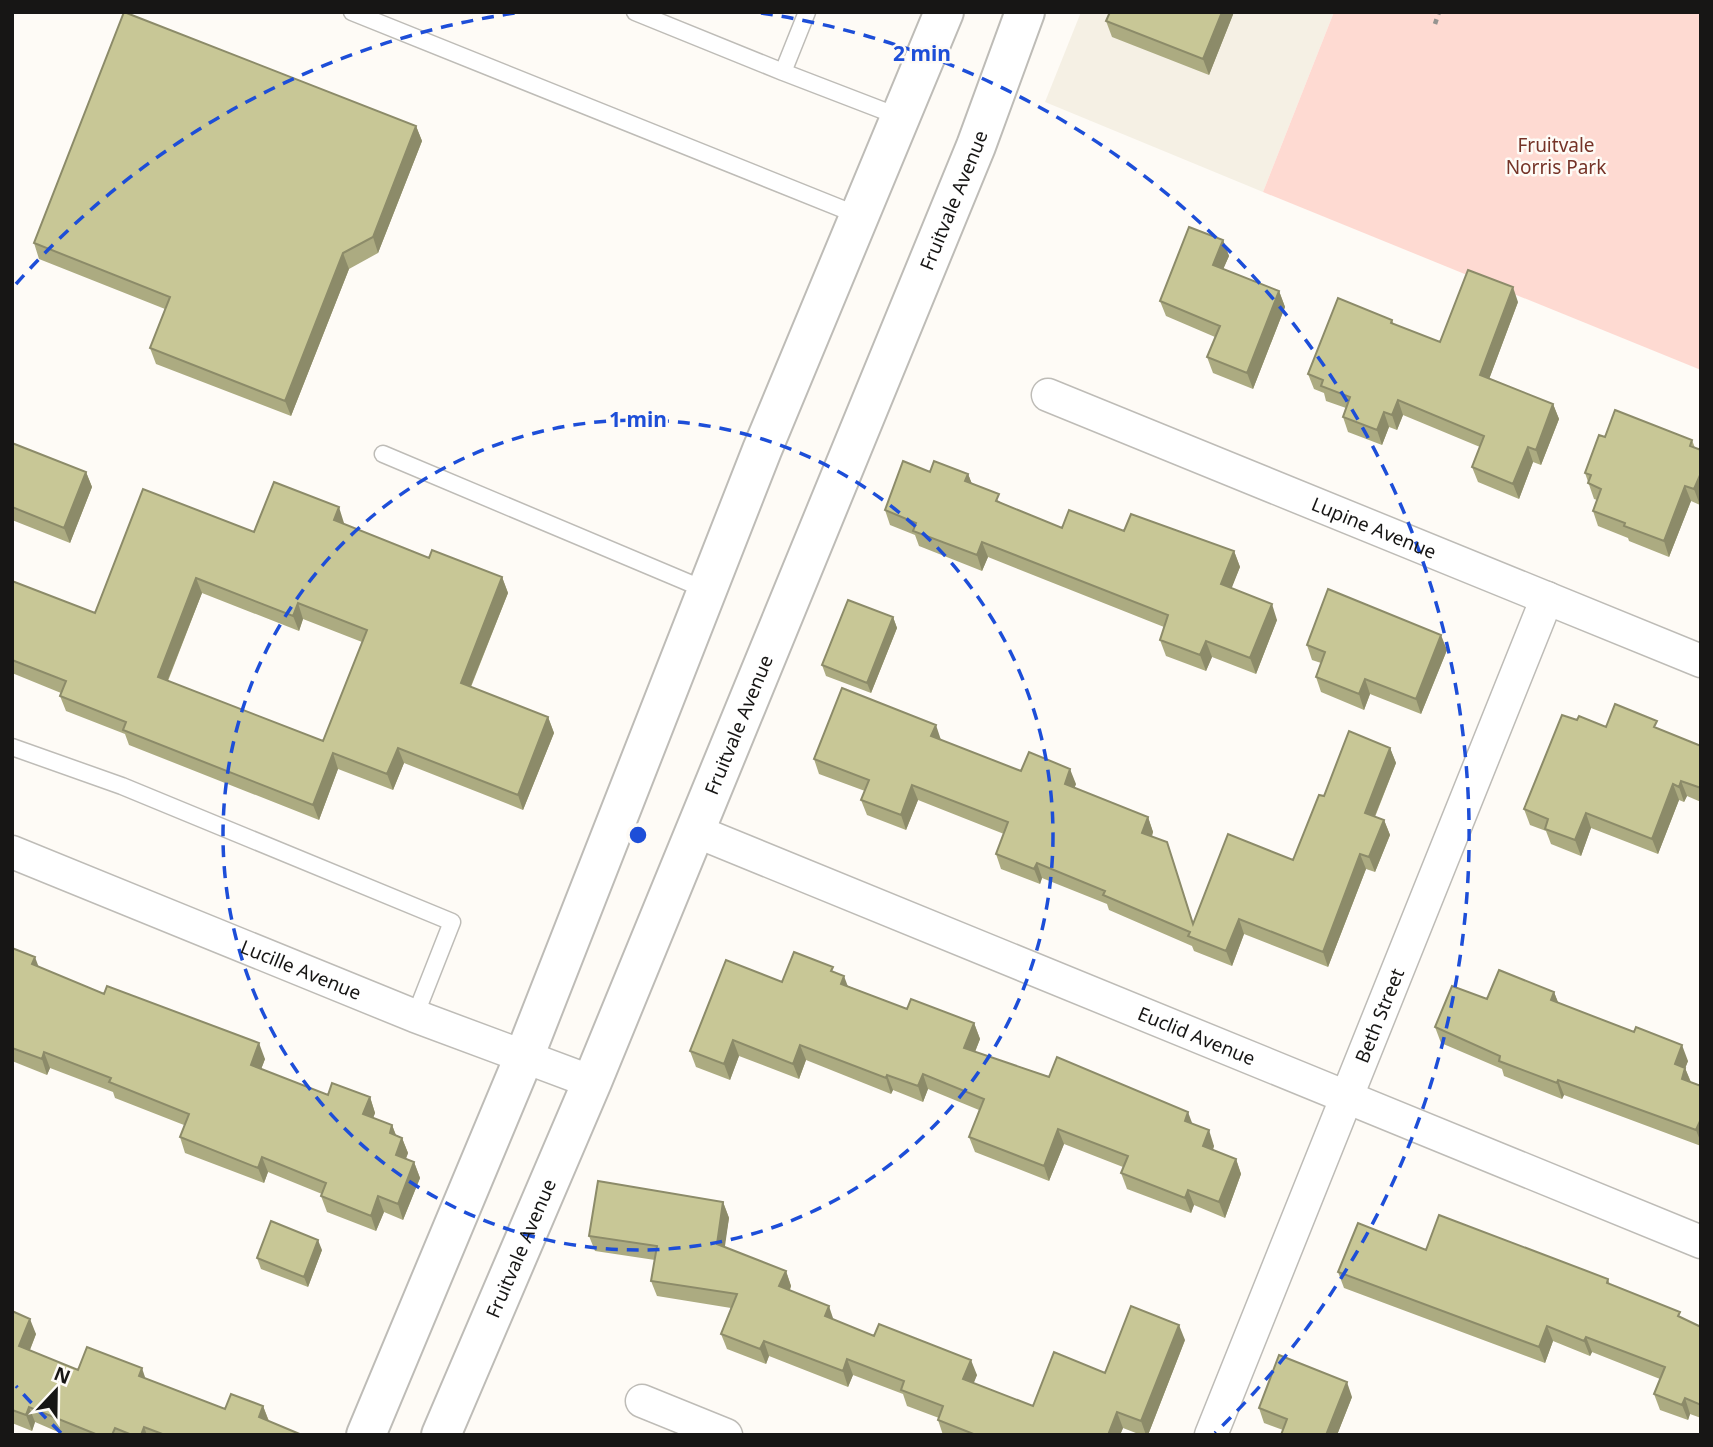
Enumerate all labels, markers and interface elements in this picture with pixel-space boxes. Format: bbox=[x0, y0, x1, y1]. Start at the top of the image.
text: 2 min bbox=[893, 39, 951, 67]
street label: Fruitvale Avenue bbox=[913, 127, 994, 274]
park label: Fruitvale Norris Park bbox=[1506, 132, 1606, 180]
text: 1 min bbox=[609, 405, 667, 433]
street label: Lupine Avenue bbox=[1308, 491, 1440, 565]
street label: Fruitvale Avenue bbox=[698, 651, 779, 799]
centre of rings bbox=[626, 823, 650, 847]
street label: Lucille Avenue bbox=[237, 933, 365, 1006]
street label: Beth Street bbox=[1349, 964, 1410, 1067]
street label: Euclid Avenue bbox=[1134, 1000, 1259, 1071]
street label: Fruitvale Avenue bbox=[480, 1175, 562, 1322]
north arrow bbox=[21, 1356, 91, 1426]
text: N bbox=[50, 1360, 74, 1390]

